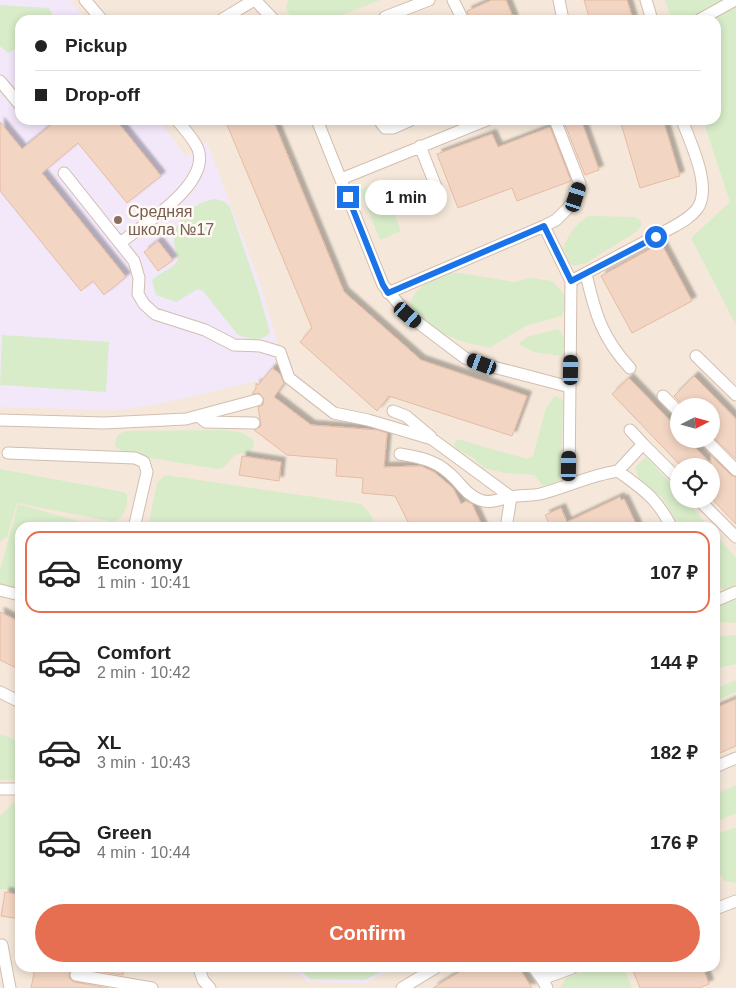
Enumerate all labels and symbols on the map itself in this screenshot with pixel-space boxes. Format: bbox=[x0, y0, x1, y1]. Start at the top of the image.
callout: 1 min bbox=[366, 180, 448, 214]
car bbox=[564, 180, 587, 214]
route end bbox=[337, 186, 359, 208]
place label: Средняя школа №17 bbox=[128, 203, 214, 238]
marker: Средняя школа №17 bbox=[112, 214, 124, 226]
route start bbox=[645, 226, 667, 248]
car bbox=[391, 299, 424, 331]
car bbox=[465, 352, 498, 376]
car bbox=[563, 355, 578, 385]
north arrow bbox=[670, 398, 720, 448]
car bbox=[561, 451, 576, 481]

